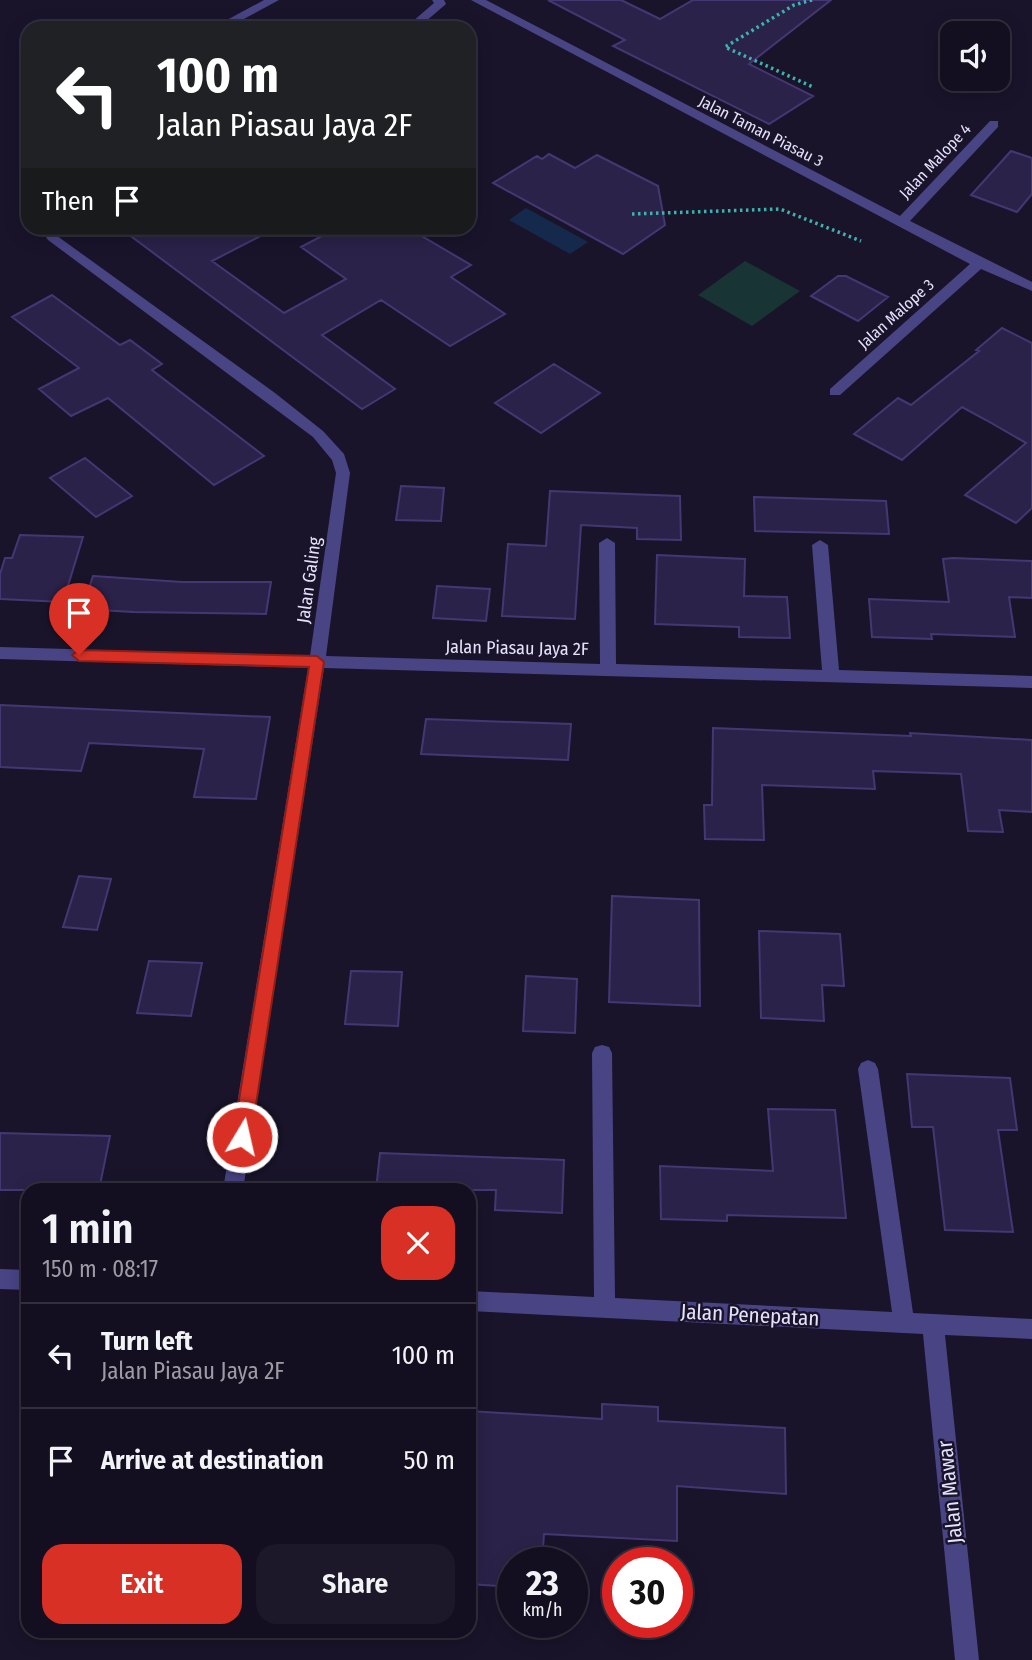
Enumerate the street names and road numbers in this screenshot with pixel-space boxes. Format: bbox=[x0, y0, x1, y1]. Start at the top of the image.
street label: Jalan Taman Piasau 3 bbox=[696, 91, 826, 171]
street label: Jalan Malope 4 bbox=[895, 119, 975, 202]
street label: Jalan Malope 3 bbox=[854, 275, 938, 353]
street label: Jalan Galing bbox=[292, 535, 326, 625]
street label: Jalan Piasau Jaya 2F bbox=[445, 636, 589, 660]
street label: Jalan Penepatan bbox=[680, 1298, 820, 1332]
street label: Jalan Mawar bbox=[932, 1438, 968, 1545]

